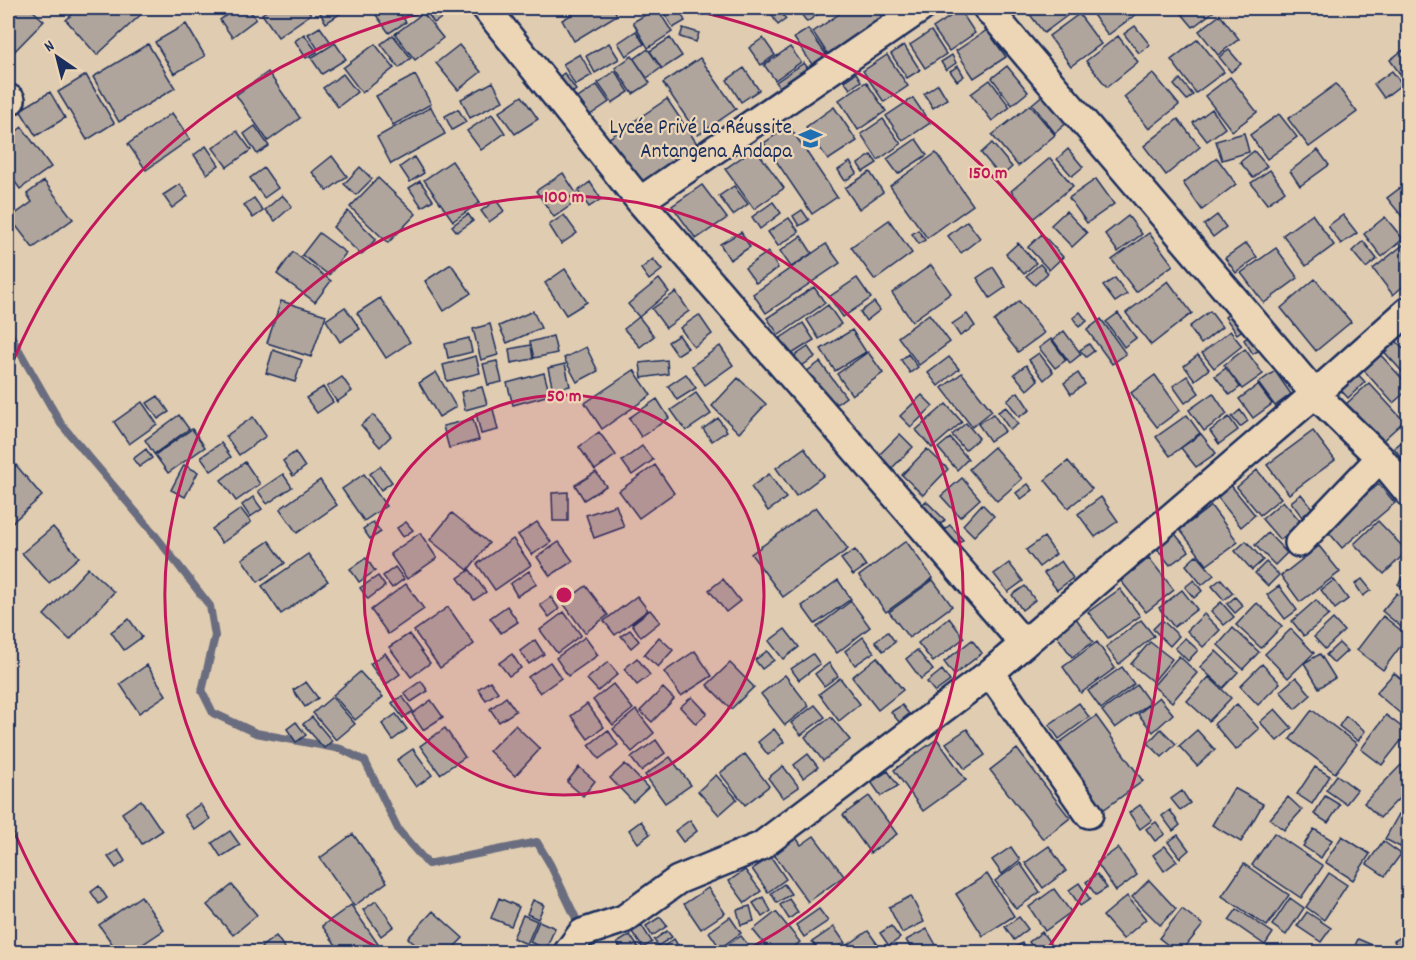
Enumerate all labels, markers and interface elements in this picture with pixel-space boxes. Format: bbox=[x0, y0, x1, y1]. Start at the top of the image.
north arrow bbox=[27, 27, 87, 87]
text: N bbox=[40, 35, 60, 58]
place label: Lycée Privé La Réussite Antangena Andapa bbox=[609, 114, 793, 168]
school or university icon: Lycée Privé La Réussite Antangena Andapa bbox=[797, 125, 823, 151]
text: 150 m bbox=[969, 162, 1007, 187]
text: 100 m bbox=[544, 186, 584, 211]
text: 50 m bbox=[547, 385, 581, 410]
centre of rings bbox=[554, 585, 574, 605]

